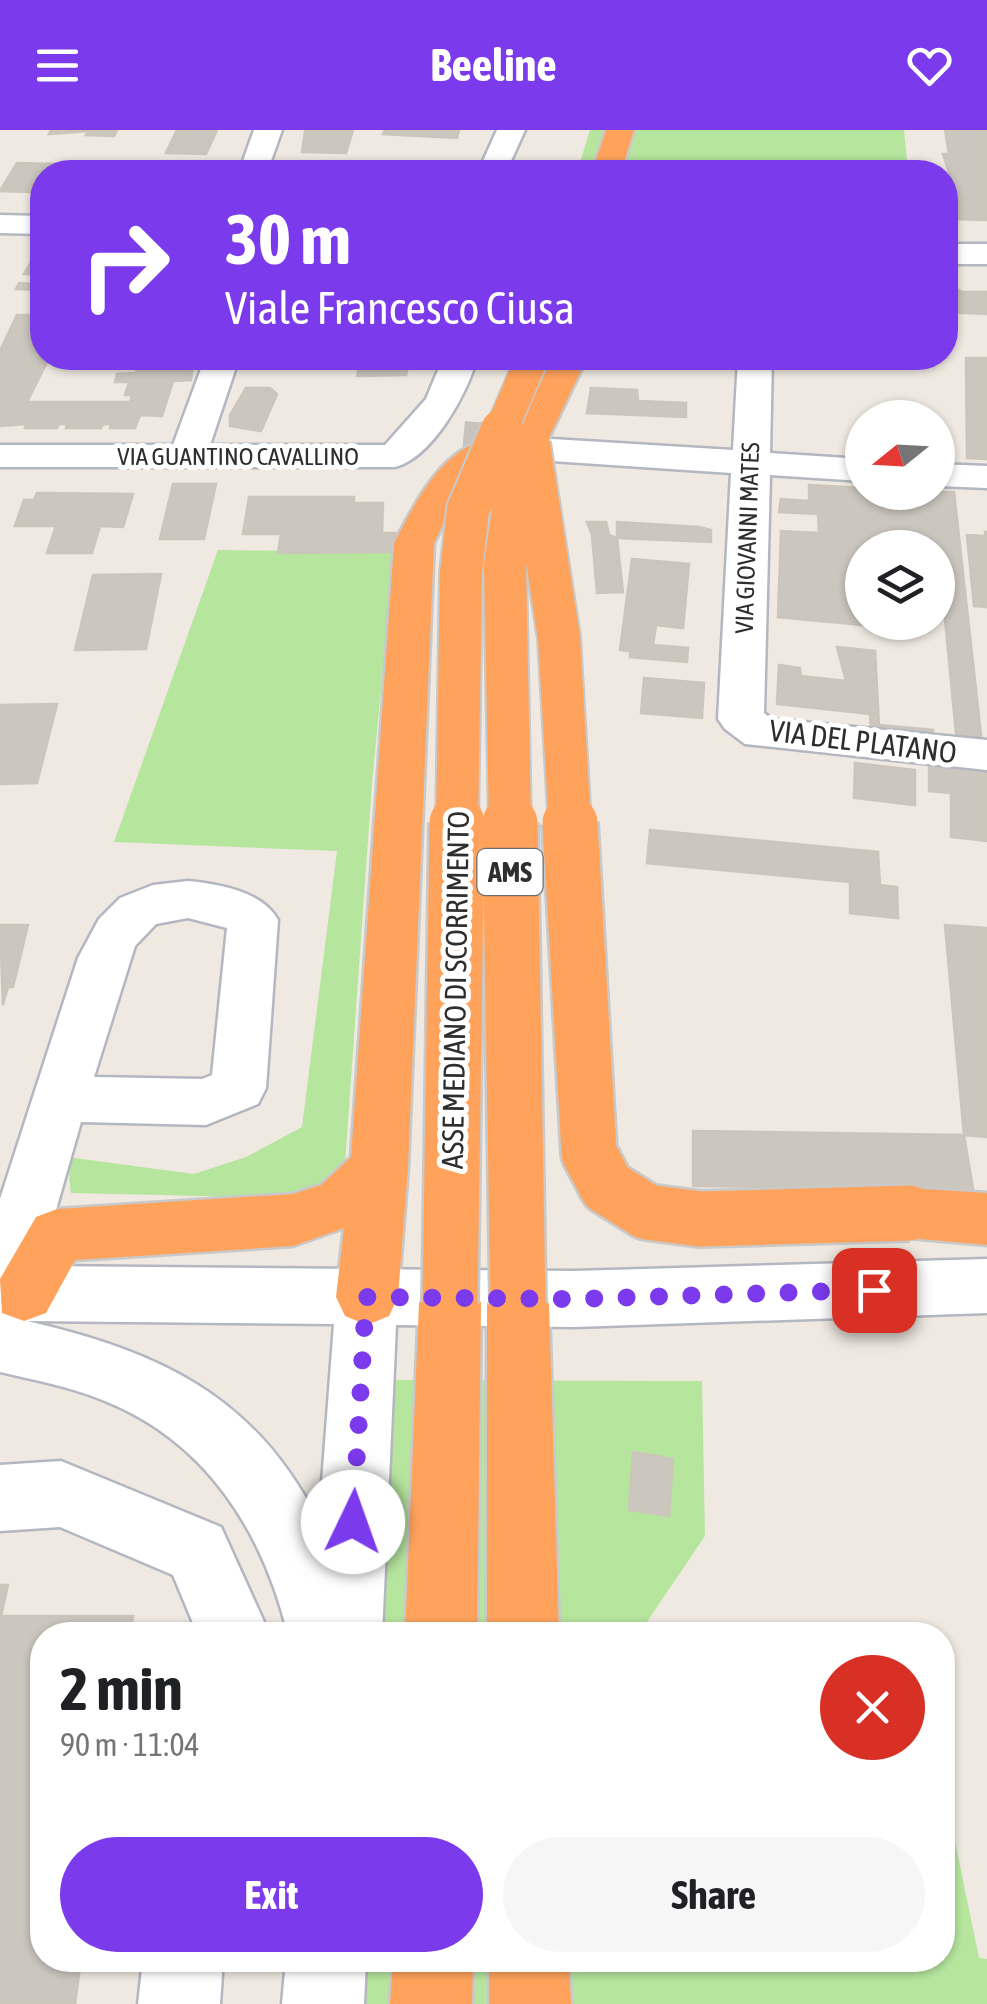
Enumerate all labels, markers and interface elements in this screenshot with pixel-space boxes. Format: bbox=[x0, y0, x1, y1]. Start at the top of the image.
icon: menu bbox=[30, 38, 85, 93]
icon: heart bbox=[902, 38, 957, 93]
text: Beeline bbox=[430, 39, 557, 91]
text: 30 m bbox=[225, 199, 351, 279]
icon: right bbox=[60, 200, 190, 330]
text: Viale Francesco Ciusa bbox=[225, 282, 575, 334]
north arrow bbox=[845, 400, 955, 510]
map controls bbox=[845, 400, 955, 640]
street label: VIA GUANTINO CAVALLINO bbox=[117, 442, 359, 470]
street label: VIA GIOVANNI MATES bbox=[730, 442, 764, 634]
button: layers bbox=[845, 530, 955, 640]
street label: VIA DEL PLATANO bbox=[768, 713, 958, 769]
street label: ASSE MEDIANO DI SCORRIMENTO bbox=[435, 811, 475, 1169]
road number: AMS bbox=[478, 849, 542, 895]
pin bbox=[832, 1248, 917, 1333]
icon: arrive bbox=[847, 1263, 902, 1318]
position arrow bbox=[301, 1470, 405, 1574]
text: 2 min bbox=[60, 1654, 183, 1723]
button: close bbox=[820, 1655, 925, 1760]
text: 90 m · 11:04 bbox=[60, 1726, 200, 1763]
button: Exit bbox=[60, 1837, 483, 1952]
button: Share bbox=[503, 1837, 925, 1952]

